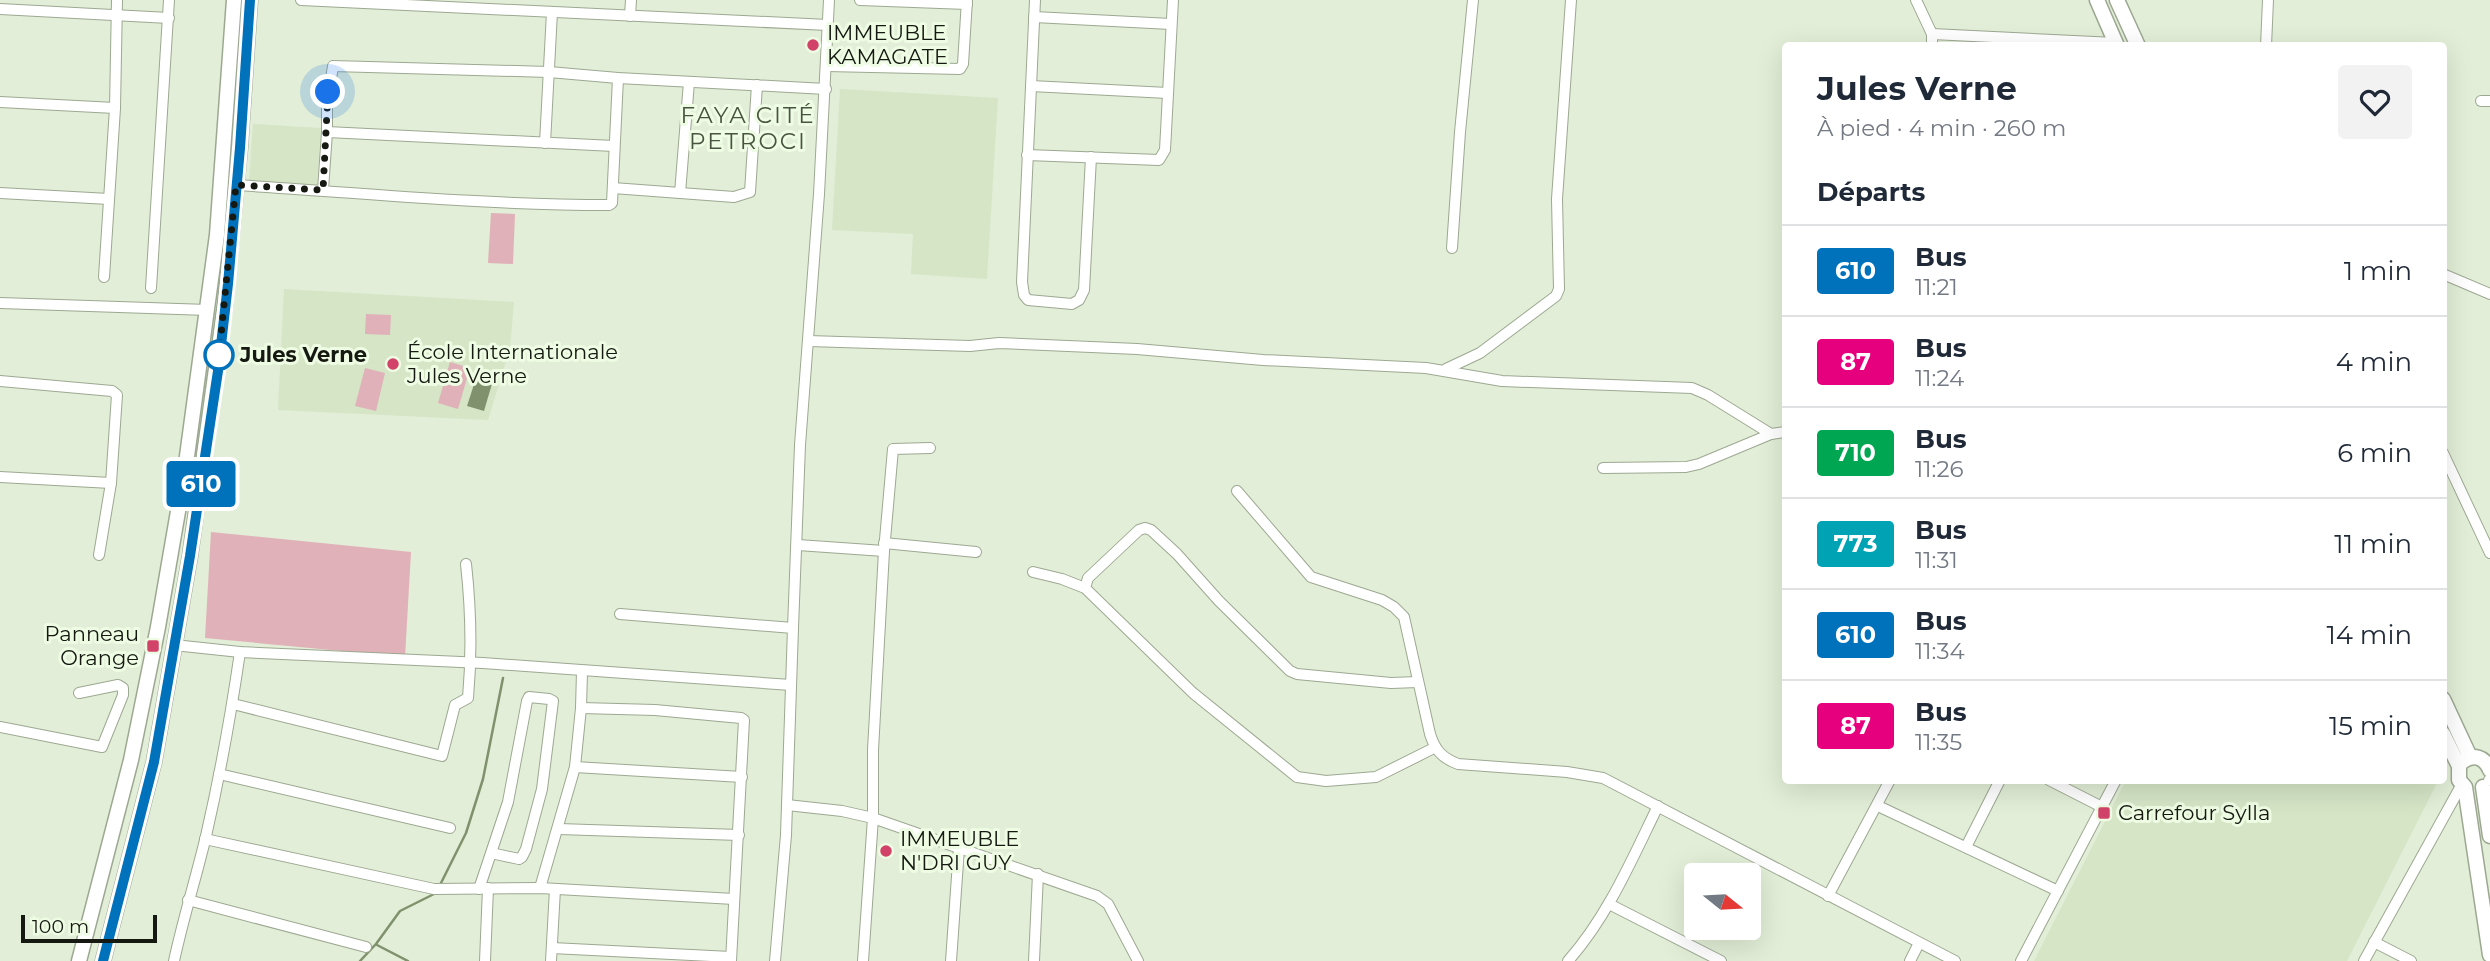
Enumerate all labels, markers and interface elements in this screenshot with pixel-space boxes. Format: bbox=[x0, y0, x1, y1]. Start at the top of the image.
place label: IMMEUBLE KAMAGATE bbox=[827, 20, 948, 69]
marker: IMMEUBLE KAMAGATE bbox=[805, 37, 821, 53]
button: heart bbox=[2338, 65, 2412, 139]
text: Jules Verne bbox=[1817, 68, 2017, 108]
your location bbox=[310, 74, 345, 109]
district label: FAYA CITÉ PETROCI bbox=[680, 101, 816, 155]
text: À pied · 4 min · 260 m bbox=[1817, 114, 2067, 142]
text: Départs bbox=[1817, 176, 1925, 208]
text: Bus bbox=[1915, 241, 1967, 273]
text: 1 min bbox=[2344, 255, 2412, 287]
text: 610 bbox=[1835, 256, 1876, 285]
text: 11:21 bbox=[1915, 273, 1958, 301]
text: Bus bbox=[1915, 332, 1967, 364]
place label: École Internationale Jules Verne bbox=[406, 339, 618, 388]
marker: Jules Verne bbox=[204, 340, 234, 370]
place label: Jules Verne bbox=[239, 342, 367, 367]
text: 4 min bbox=[2336, 346, 2412, 378]
text: 87 bbox=[1840, 347, 1871, 376]
marker: École Internationale Jules Verne bbox=[385, 356, 401, 372]
text: 11:24 bbox=[1915, 364, 1964, 392]
text: Bus bbox=[1915, 423, 1967, 455]
text: 6 min bbox=[2337, 437, 2412, 469]
text: 710 bbox=[1835, 438, 1876, 467]
text: 11:26 bbox=[1915, 455, 1964, 483]
line badge: 610 bbox=[161, 461, 241, 507]
text: 610 bbox=[181, 469, 222, 498]
text: Bus bbox=[1915, 514, 1967, 546]
text: 11 min bbox=[2334, 528, 2412, 560]
text: 773 bbox=[1834, 529, 1877, 558]
text: 11:31 bbox=[1915, 546, 1958, 574]
text: Bus bbox=[1915, 605, 1967, 637]
text: 14 min bbox=[2326, 619, 2412, 651]
text: 610 bbox=[1835, 620, 1876, 649]
place label: Panneau Orange bbox=[45, 621, 139, 670]
text: 11:34 bbox=[1915, 637, 1965, 665]
marker: Panneau Orange bbox=[145, 638, 161, 654]
text: Bus bbox=[1915, 696, 1967, 728]
text: 15 min bbox=[2329, 710, 2412, 742]
text: 87 bbox=[1840, 711, 1871, 740]
text: 11:35 bbox=[1915, 728, 1962, 756]
place label: Carrefour Sylla bbox=[2118, 800, 2270, 825]
marker: Carrefour Sylla bbox=[2096, 805, 2112, 821]
place label: IMMEUBLE N'DRI GUY bbox=[900, 826, 1019, 875]
marker: IMMEUBLE N'DRI GUY bbox=[878, 843, 894, 859]
north arrow bbox=[1684, 863, 1760, 940]
map controls bbox=[1684, 863, 1761, 940]
scale bar bbox=[21, 912, 158, 944]
text: 100 m bbox=[32, 915, 89, 938]

